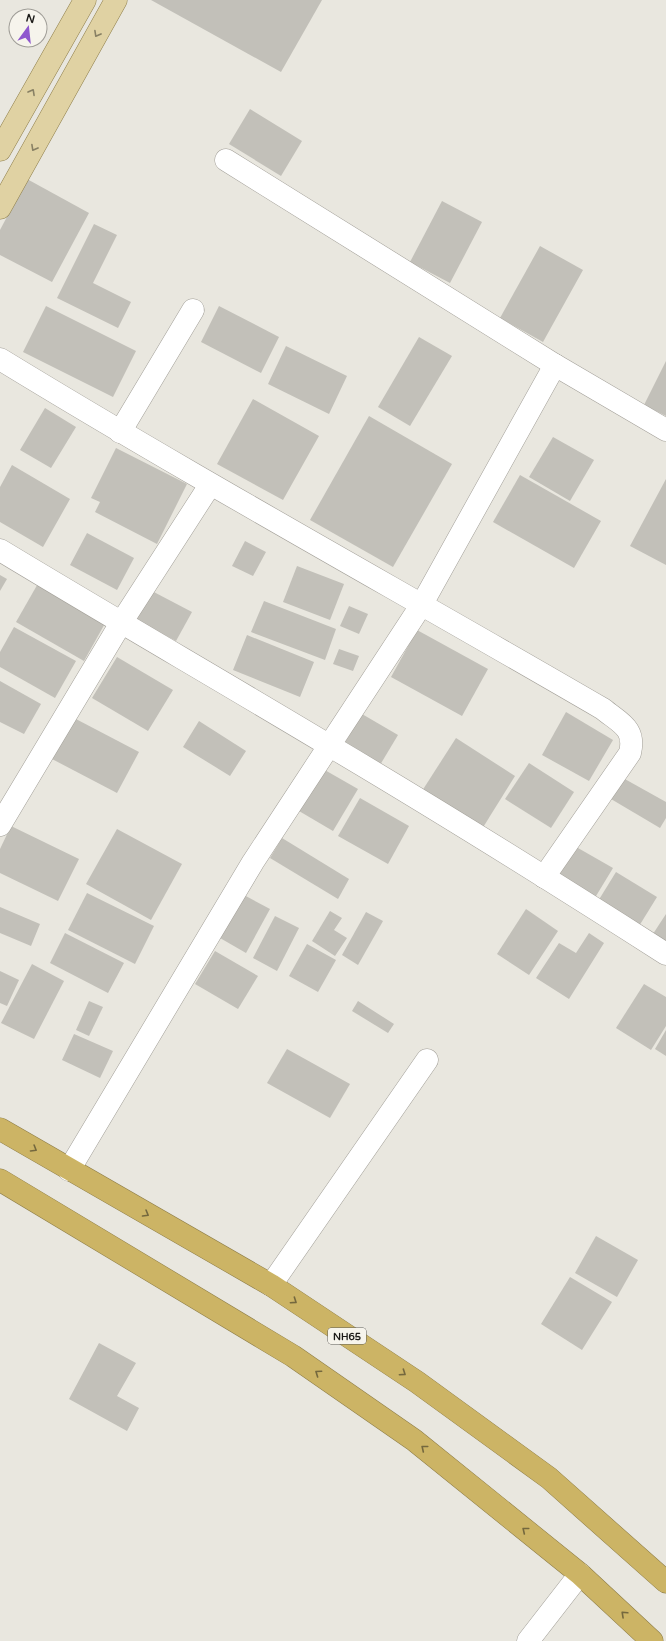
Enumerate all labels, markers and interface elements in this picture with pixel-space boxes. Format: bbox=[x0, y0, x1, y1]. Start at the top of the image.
north arrow bbox=[8, 8, 48, 48]
text: N bbox=[25, 11, 36, 26]
one-way arrow bbox=[95, 30, 102, 37]
one-way arrow bbox=[28, 88, 35, 96]
one-way arrow bbox=[31, 143, 38, 151]
one-way arrow bbox=[30, 1144, 37, 1151]
one-way arrow bbox=[142, 1209, 149, 1216]
one-way arrow bbox=[290, 1296, 297, 1303]
road number: NH65 bbox=[328, 1328, 366, 1344]
one-way arrow bbox=[399, 1368, 406, 1376]
one-way arrow bbox=[315, 1370, 322, 1378]
one-way arrow bbox=[422, 1445, 429, 1452]
one-way arrow bbox=[523, 1527, 530, 1534]
one-way arrow bbox=[621, 1612, 628, 1619]

